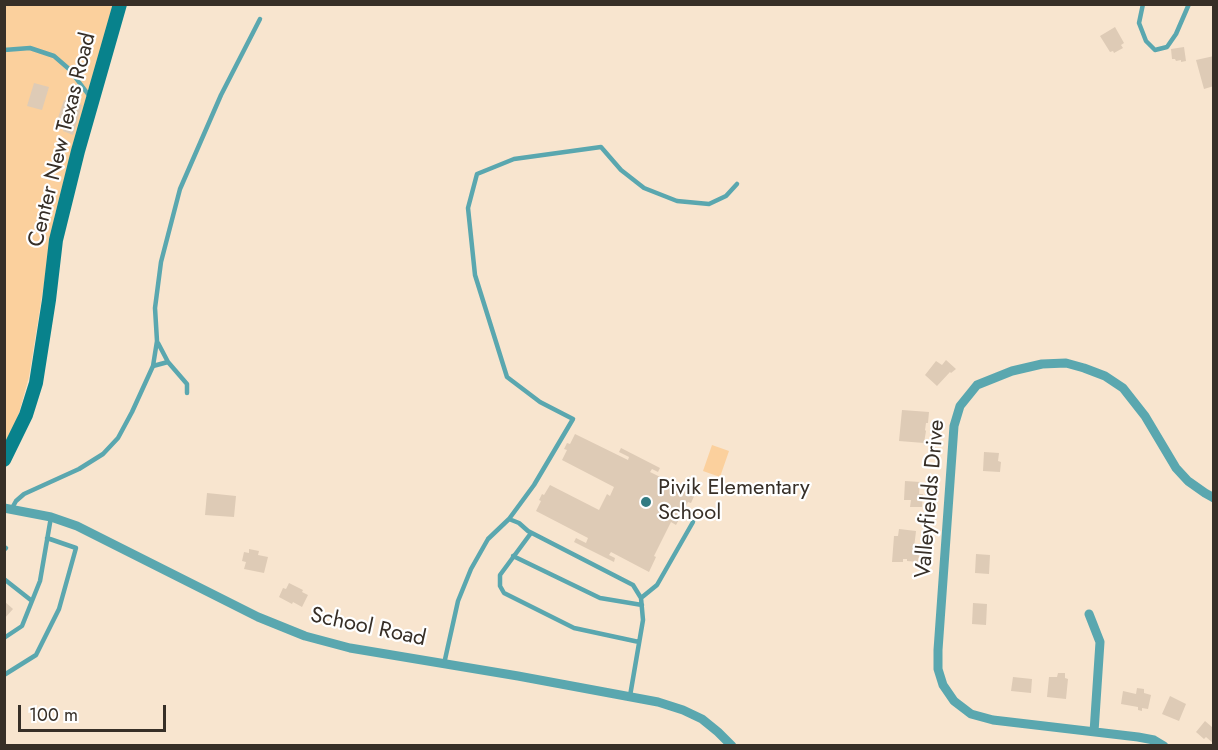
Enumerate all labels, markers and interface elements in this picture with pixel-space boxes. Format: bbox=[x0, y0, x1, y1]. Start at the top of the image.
street label: Center New Texas Road bbox=[24, 30, 102, 250]
street label: Valleyfields Drive bbox=[911, 419, 951, 579]
place label: Pivik Elementary School bbox=[658, 476, 810, 528]
marker: Pivik Elementary School bbox=[639, 495, 653, 509]
street label: School Road bbox=[308, 603, 428, 653]
scale bar bbox=[21, 693, 170, 731]
text: 100 m bbox=[29, 702, 78, 728]

